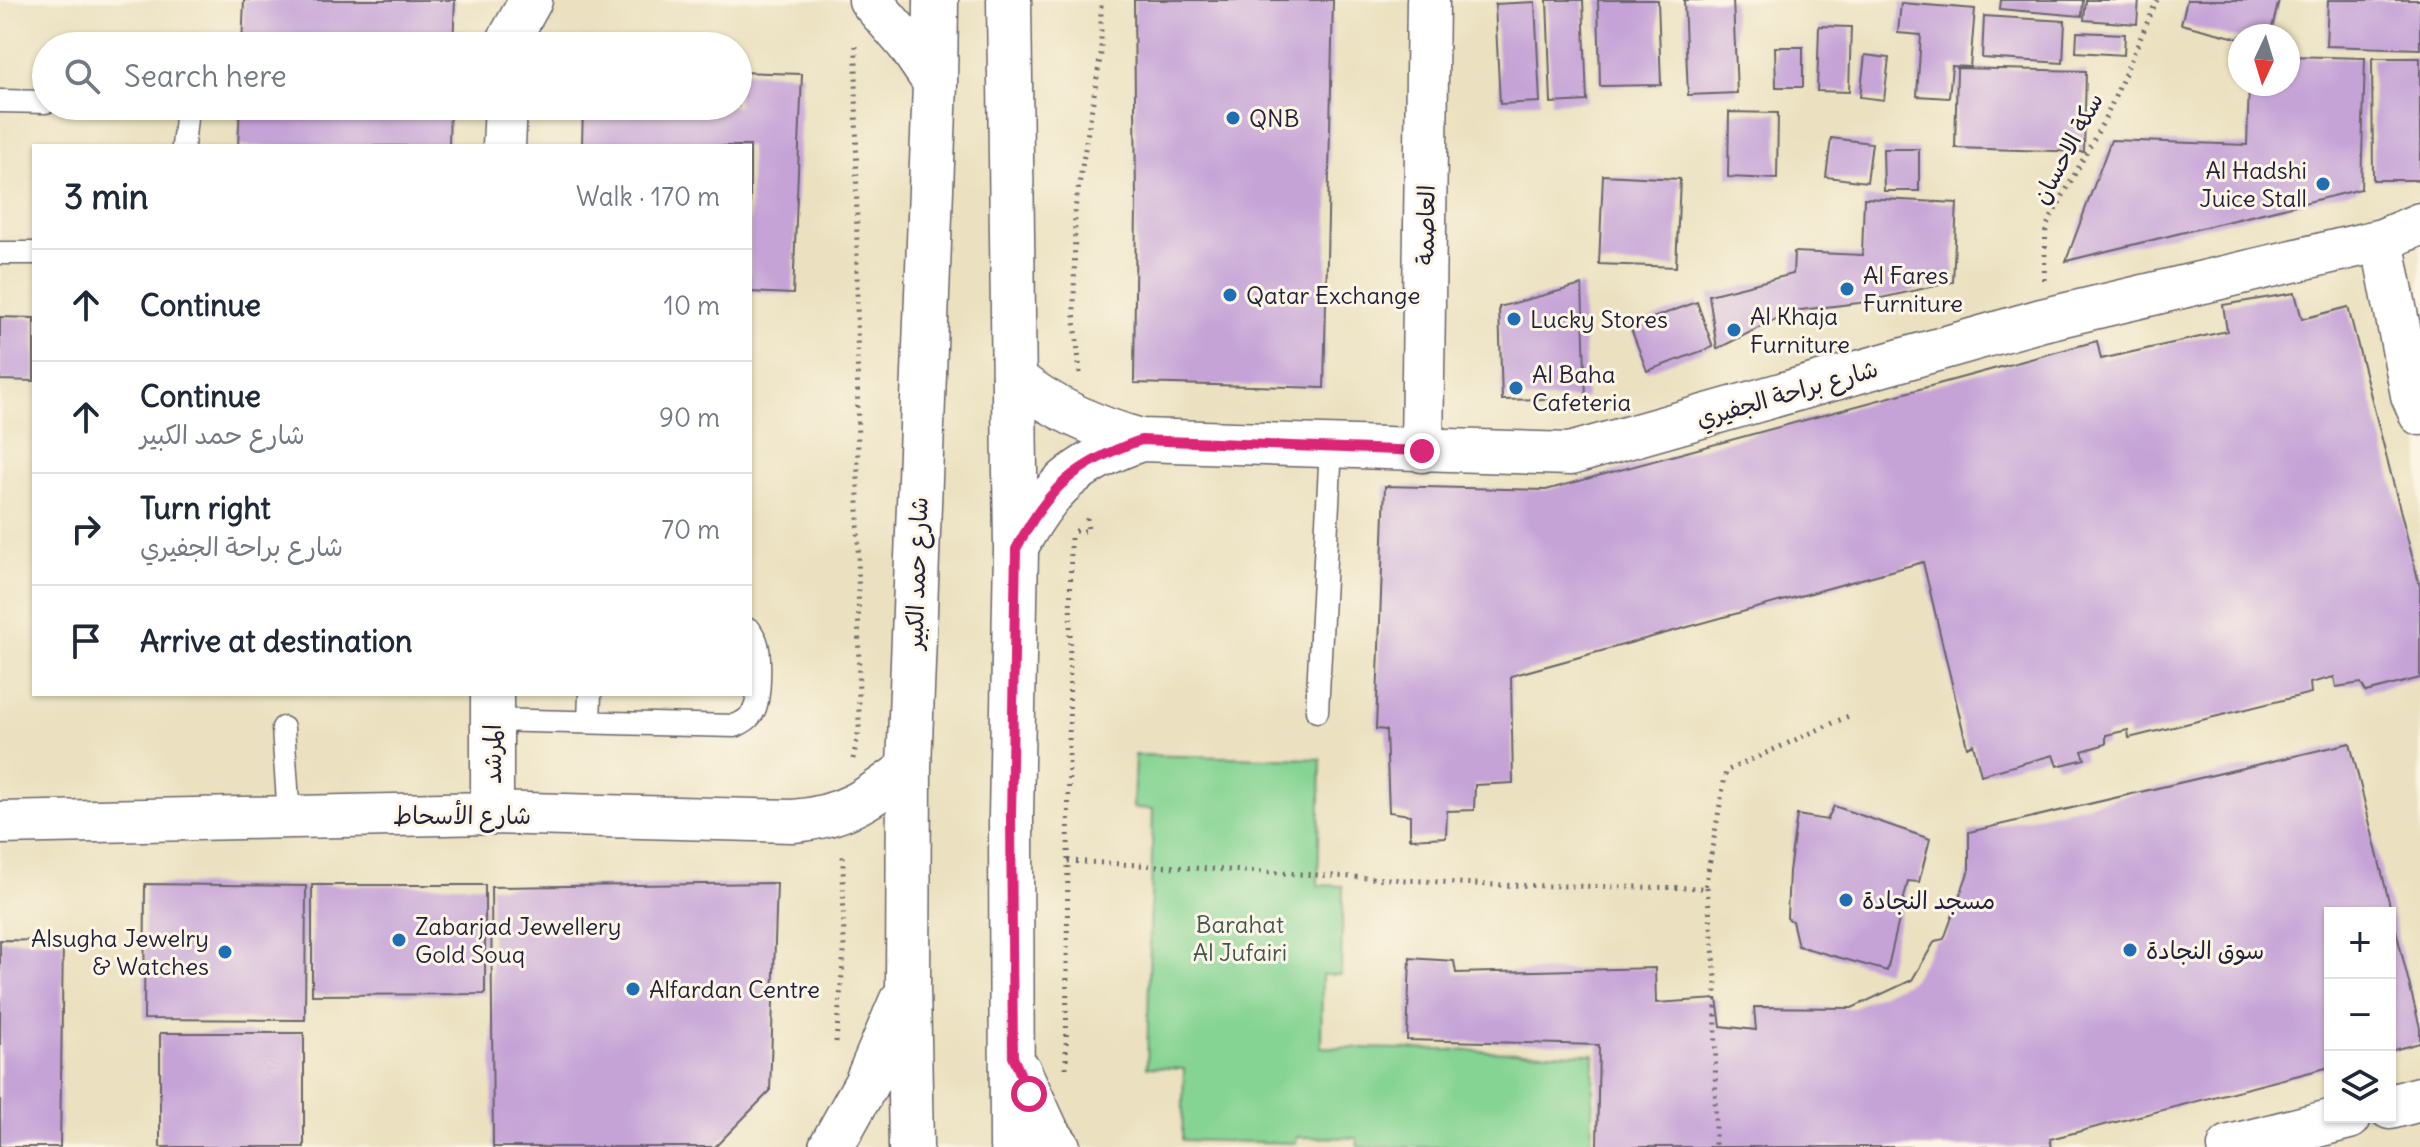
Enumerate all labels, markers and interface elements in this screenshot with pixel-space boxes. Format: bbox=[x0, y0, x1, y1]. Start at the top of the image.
north arrow bbox=[2228, 24, 2300, 96]
search box bbox=[32, 32, 752, 120]
icon: search bbox=[60, 54, 104, 98]
text: Search here bbox=[124, 57, 287, 95]
street label: سكة الاحسان bbox=[2025, 87, 2109, 209]
place label: QNB bbox=[1249, 103, 1299, 133]
marker: QNB bbox=[1224, 109, 1242, 127]
place label: Al Hadshi Juice Stall bbox=[2200, 155, 2307, 213]
text: 3 min bbox=[64, 175, 149, 218]
marker: Al Hadshi Juice Stall bbox=[2314, 175, 2332, 193]
text: Walk · 170 m bbox=[576, 180, 720, 213]
street label: العاصمة bbox=[1409, 185, 1441, 265]
place label: Al Fares Furniture bbox=[1863, 260, 1963, 318]
place label: Qatar Exchange bbox=[1246, 280, 1420, 310]
marker: Al Fares Furniture bbox=[1838, 280, 1856, 298]
icon: ahead bbox=[64, 283, 108, 327]
text: Continue bbox=[140, 286, 261, 324]
marker: Qatar Exchange bbox=[1221, 286, 1239, 304]
text: 10 m bbox=[664, 289, 720, 322]
place label: Al Khaja Furniture bbox=[1750, 301, 1850, 359]
place label: Lucky Stores bbox=[1530, 304, 1668, 334]
marker: Lucky Stores bbox=[1505, 310, 1523, 328]
marker: Al Khaja Furniture bbox=[1725, 321, 1743, 339]
street label: شارع براحة الجفيري bbox=[1693, 353, 1882, 436]
place label: Al Baha Cafeteria bbox=[1532, 359, 1631, 417]
text: Continue bbox=[140, 377, 261, 415]
marker: Al Baha Cafeteria bbox=[1507, 379, 1525, 397]
icon: ahead bbox=[64, 395, 108, 439]
text: 90 m bbox=[659, 401, 720, 434]
text: شارع حمد الكبير bbox=[140, 418, 305, 451]
route end bbox=[1404, 433, 1440, 469]
text: Turn right bbox=[140, 489, 271, 527]
street label: شارع حمد الكبير bbox=[898, 496, 937, 652]
icon: right bbox=[64, 507, 108, 551]
text: 70 m bbox=[661, 513, 720, 546]
text: شارع براحة الجفيري bbox=[140, 530, 343, 563]
icon: arrive bbox=[64, 619, 108, 663]
text: Arrive at destination bbox=[140, 622, 412, 660]
street label: المرشد bbox=[477, 724, 507, 784]
street label: شارع الأسحاط bbox=[393, 799, 531, 833]
place label: مسجد النجادة bbox=[1862, 885, 1995, 915]
marker: مسجد النجادة bbox=[1837, 891, 1855, 909]
map controls bbox=[2324, 907, 2396, 1123]
button: + bbox=[2324, 907, 2396, 979]
park label: Barahat Al Jufairi bbox=[1193, 909, 1287, 967]
place label: Zabarjad Jewellery Gold Souq bbox=[415, 911, 622, 969]
place label: Alsugha Jewelry & Watches bbox=[31, 923, 209, 981]
marker: Zabarjad Jewellery Gold Souq bbox=[390, 931, 408, 949]
place label: سوق النجادة bbox=[2146, 935, 2264, 966]
marker: سوق النجادة bbox=[2121, 941, 2139, 959]
marker: Alsugha Jewelry & Watches bbox=[216, 943, 234, 961]
place label: Alfardan Centre bbox=[649, 974, 820, 1004]
button: − bbox=[2324, 979, 2396, 1051]
marker: Alfardan Centre bbox=[624, 980, 642, 998]
button: layers bbox=[2324, 1051, 2396, 1123]
route start bbox=[1011, 1076, 1047, 1112]

